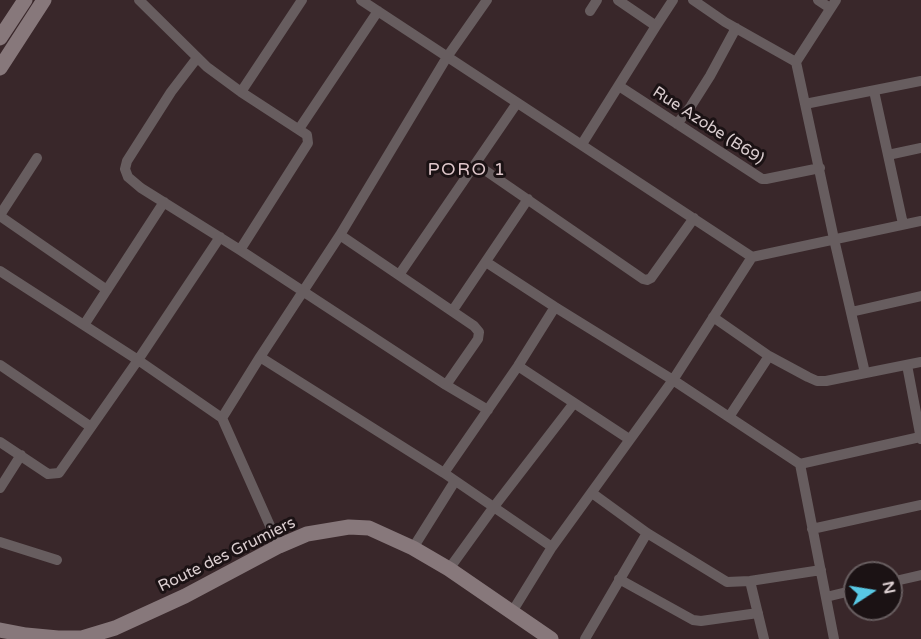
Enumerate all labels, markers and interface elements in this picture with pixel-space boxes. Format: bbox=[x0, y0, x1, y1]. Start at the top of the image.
street label: Rue Azobe (B69) bbox=[649, 83, 767, 169]
district label: PORO 1 bbox=[427, 159, 507, 181]
street label: Route des Grumiers bbox=[155, 513, 299, 597]
north arrow bbox=[843, 561, 903, 621]
text: N bbox=[878, 579, 900, 596]

